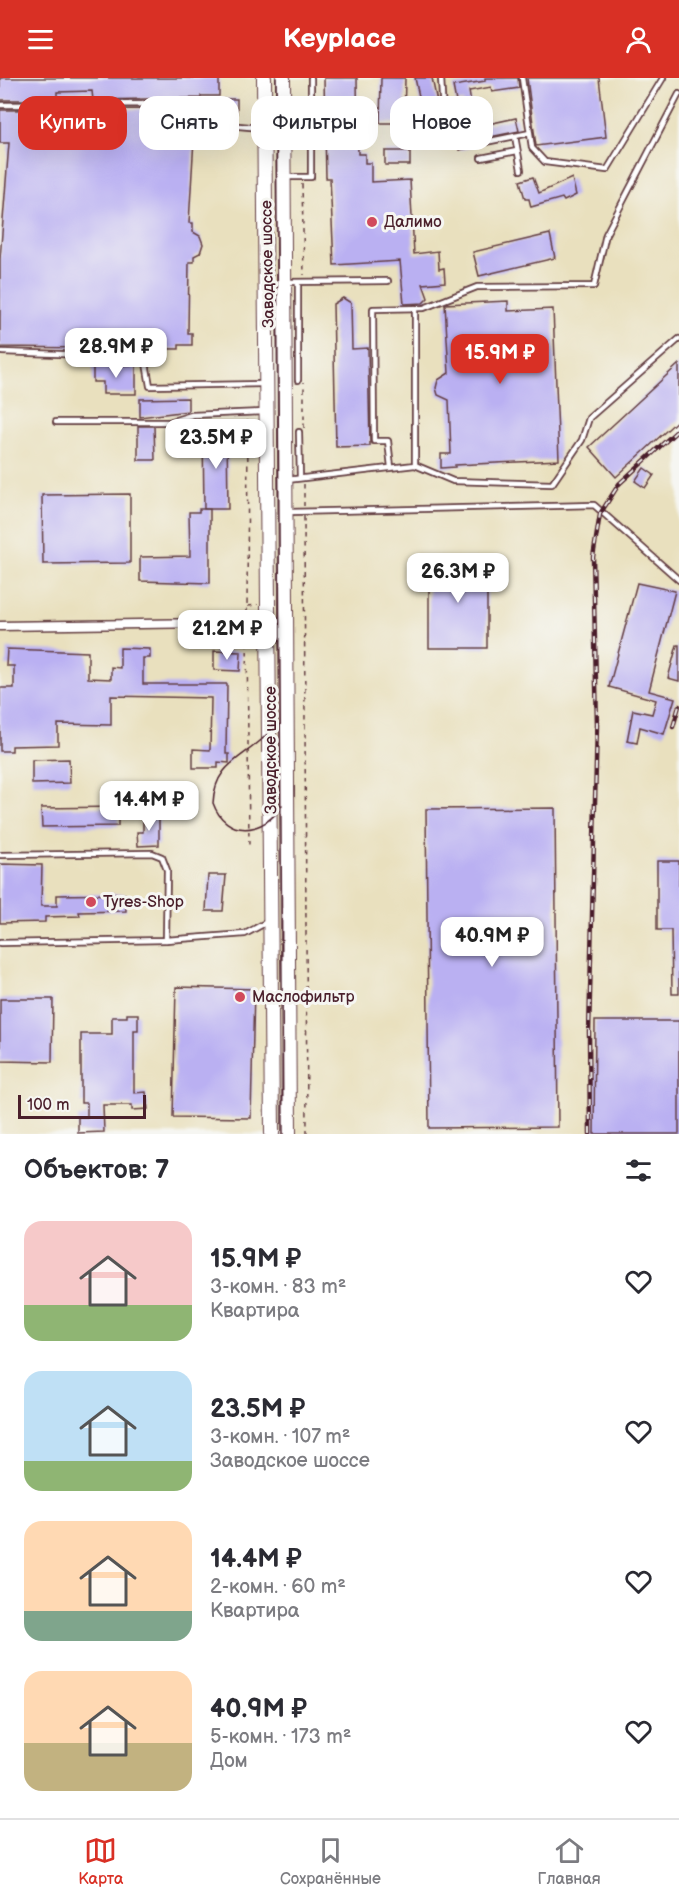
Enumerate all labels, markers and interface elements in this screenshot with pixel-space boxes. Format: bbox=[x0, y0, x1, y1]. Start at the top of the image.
icon: menu bbox=[24, 23, 57, 56]
text: Keyplace bbox=[283, 23, 396, 55]
icon: person bbox=[622, 23, 655, 56]
chip: Купить bbox=[18, 96, 127, 150]
chip: Снять bbox=[139, 96, 239, 150]
chip: Фильтры bbox=[251, 96, 378, 150]
chip: Новое bbox=[390, 96, 493, 150]
street label: Заводское шоссе bbox=[257, 200, 279, 328]
place label: Далимо bbox=[384, 213, 442, 232]
marker: Далимо bbox=[365, 215, 379, 229]
pin: 28.9M ₽ bbox=[61, 328, 171, 379]
pin: 15.9M ₽ bbox=[445, 334, 555, 385]
text: 28.9M ₽ bbox=[79, 335, 153, 359]
text: 15.9M ₽ bbox=[465, 341, 535, 365]
pin: 23.5M ₽ bbox=[161, 419, 271, 470]
text: 23.5M ₽ bbox=[179, 426, 253, 450]
pin: 26.3M ₽ bbox=[403, 553, 513, 604]
text: 26.3M ₽ bbox=[421, 560, 495, 584]
pin: 21.2M ₽ bbox=[172, 610, 282, 661]
text: 21.2M ₽ bbox=[192, 617, 262, 641]
street label: Заводское шоссе bbox=[262, 686, 281, 814]
pin: 14.4M ₽ bbox=[94, 781, 204, 832]
text: 14.4M ₽ bbox=[114, 788, 184, 812]
place label: Tyres-Shop bbox=[103, 893, 184, 912]
marker: Tyres-Shop bbox=[84, 895, 98, 909]
pin: 40.9M ₽ bbox=[437, 917, 547, 968]
text: 40.9M ₽ bbox=[455, 924, 529, 948]
place label: Маслофильтр bbox=[252, 988, 355, 1007]
marker: Маслофильтр bbox=[233, 990, 247, 1004]
scale bar bbox=[18, 1092, 146, 1120]
text: 100 m bbox=[27, 1096, 70, 1115]
icon: filters bbox=[622, 1154, 655, 1187]
text: Объектов: 7 bbox=[24, 1155, 169, 1186]
text: 15.9M ₽ bbox=[210, 1244, 301, 1275]
icon: home bbox=[72, 1245, 144, 1317]
icon: heart bbox=[622, 1265, 655, 1298]
text: 3-комн. · 83 m² bbox=[210, 1275, 346, 1299]
text: Квартира bbox=[210, 1299, 300, 1323]
text: 23.5M ₽ bbox=[210, 1394, 305, 1425]
icon: home bbox=[72, 1395, 144, 1467]
icon: heart bbox=[622, 1415, 655, 1448]
text: 3-комн. · 107 m² bbox=[210, 1425, 351, 1449]
text: Заводское шоссе bbox=[210, 1449, 370, 1473]
text: 14.4M ₽ bbox=[210, 1544, 302, 1575]
icon: home bbox=[72, 1545, 144, 1617]
icon: heart bbox=[622, 1565, 655, 1598]
text: 2-комн. · 60 m² bbox=[210, 1575, 346, 1599]
text: Квартира bbox=[210, 1599, 300, 1623]
text: 40.9M ₽ bbox=[210, 1694, 307, 1725]
icon: home bbox=[72, 1695, 144, 1767]
icon: heart bbox=[622, 1715, 655, 1748]
text: 5-комн. · 173 m² bbox=[210, 1725, 351, 1749]
text: Дом bbox=[210, 1749, 248, 1773]
tab: Карта bbox=[78, 1834, 123, 1889]
tab: Сохранённые bbox=[280, 1834, 381, 1889]
tab: Главная bbox=[538, 1834, 601, 1889]

